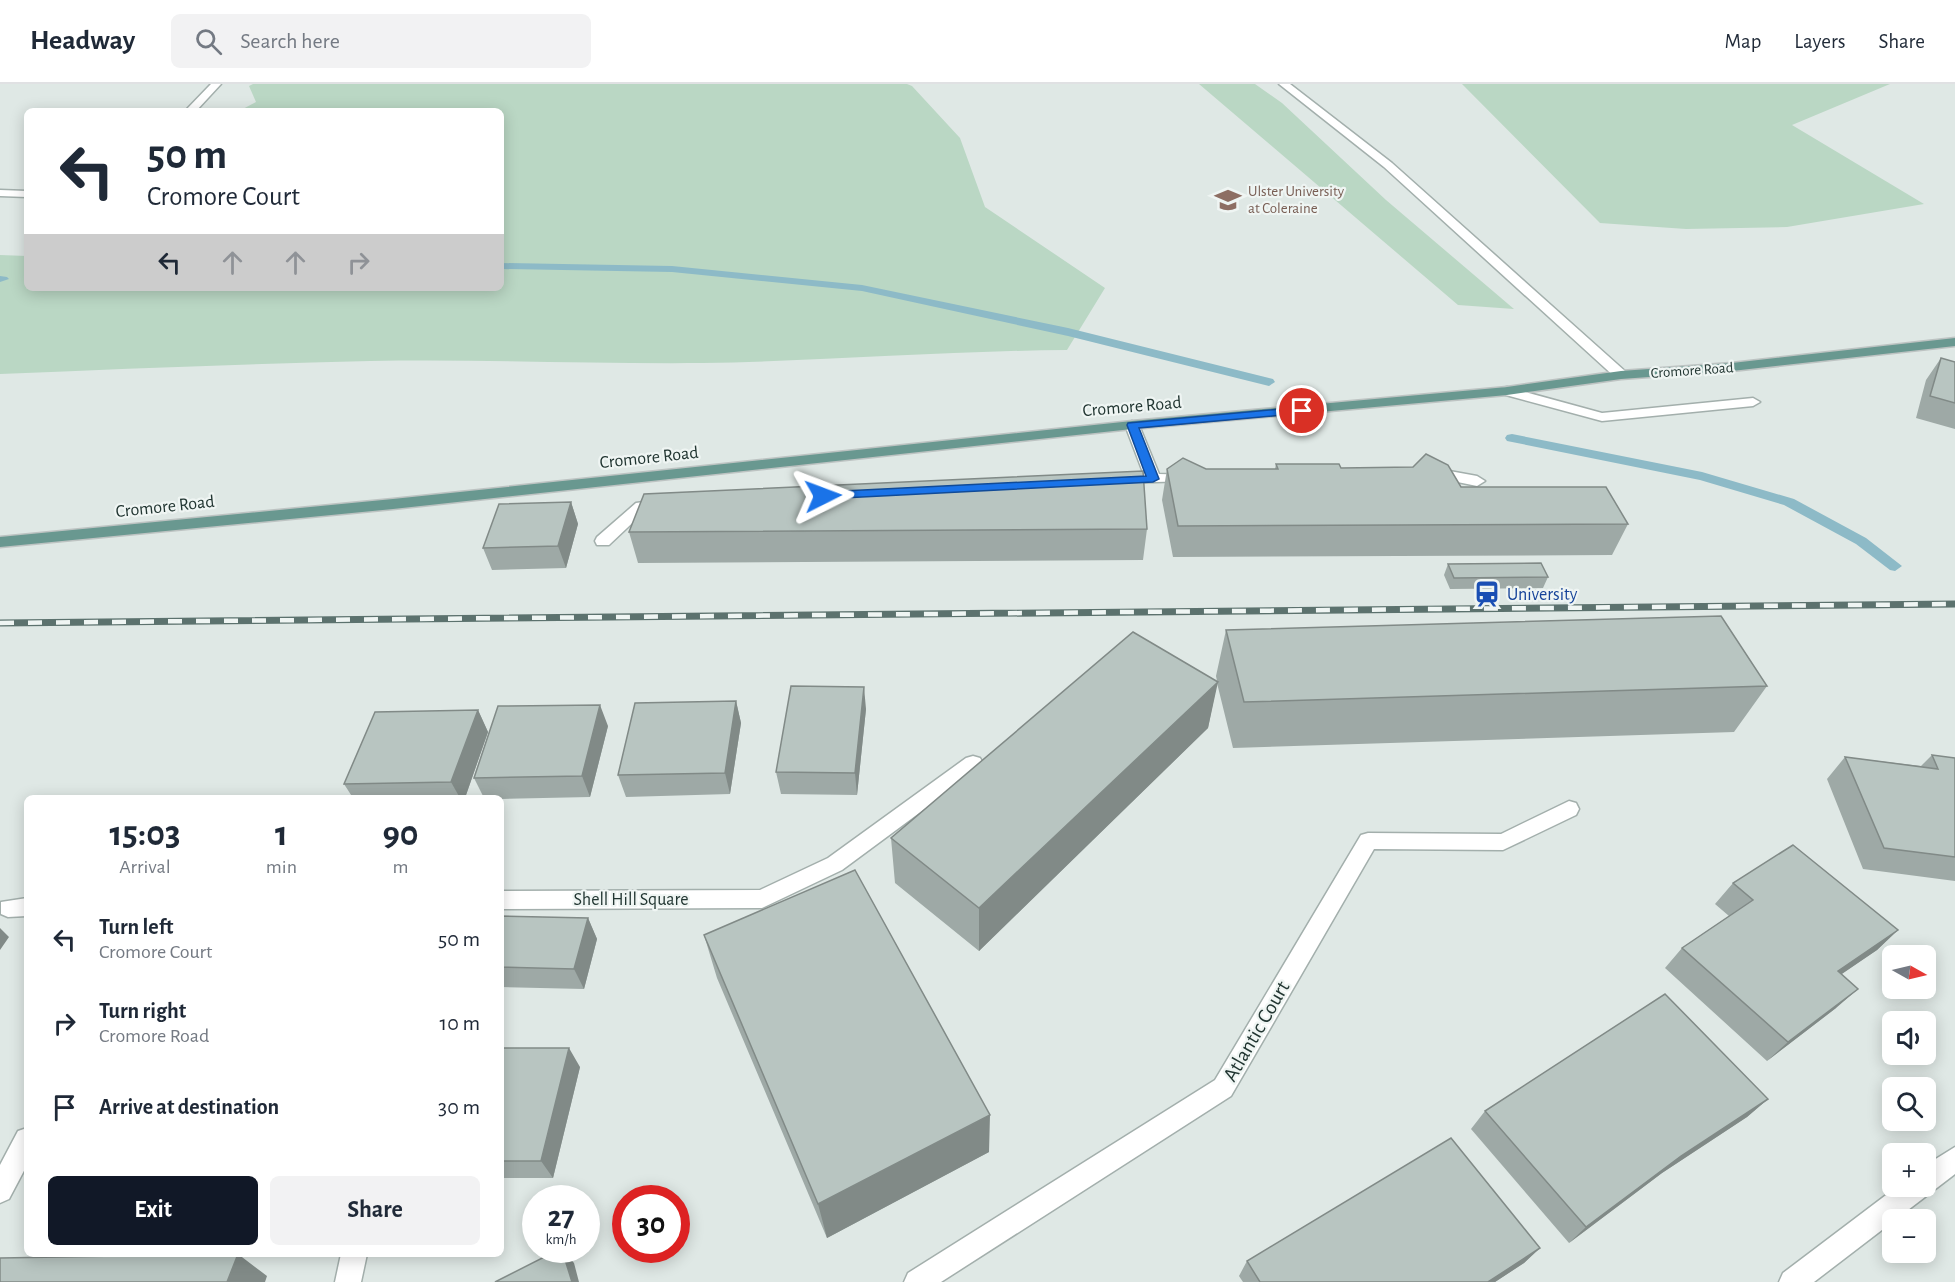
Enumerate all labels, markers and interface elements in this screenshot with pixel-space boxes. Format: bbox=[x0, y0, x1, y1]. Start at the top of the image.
search box bbox=[171, 14, 591, 68]
icon: search bbox=[192, 25, 225, 58]
text: Headway bbox=[30, 27, 135, 55]
text: Search here bbox=[240, 30, 340, 52]
text: Map bbox=[1725, 31, 1761, 52]
text: Layers bbox=[1794, 31, 1845, 52]
text: Share bbox=[1878, 31, 1925, 52]
icon: left bbox=[48, 132, 126, 210]
text: 50 m bbox=[147, 134, 227, 176]
text: Cromore Court bbox=[147, 183, 300, 210]
place label: Ulster University at Coleraine bbox=[1248, 184, 1345, 216]
school or university icon: Ulster University at Coleraine bbox=[1213, 185, 1243, 215]
icon: left bbox=[153, 246, 186, 279]
icon: ahead bbox=[216, 246, 249, 279]
icon: ahead bbox=[279, 246, 312, 279]
icon: right bbox=[342, 246, 375, 279]
street label: Cromore Road bbox=[1650, 360, 1734, 381]
pin bbox=[1276, 385, 1327, 436]
street label: Cromore Road bbox=[1082, 394, 1182, 420]
icon: arrive bbox=[1285, 394, 1318, 427]
street label: Cromore Road bbox=[599, 444, 699, 472]
position arrow bbox=[791, 464, 855, 528]
street label: Cromore Road bbox=[115, 493, 215, 521]
station icon: University bbox=[1472, 579, 1502, 609]
place label: University bbox=[1507, 586, 1578, 604]
text: 15:03 bbox=[109, 816, 180, 852]
text: 1 bbox=[275, 816, 288, 852]
text: 90 bbox=[382, 816, 419, 852]
text: Arrival bbox=[119, 857, 171, 877]
text: min bbox=[266, 857, 297, 877]
text: m bbox=[393, 857, 409, 877]
street label: Shell Hill Square bbox=[573, 891, 689, 909]
text: Turn left bbox=[99, 916, 173, 938]
icon: left bbox=[48, 923, 81, 956]
text: 50 m bbox=[438, 928, 480, 950]
text: Cromore Court bbox=[99, 942, 212, 962]
north arrow bbox=[1882, 945, 1936, 999]
map controls bbox=[1882, 945, 1936, 1263]
street label: Atlantic Court bbox=[1219, 977, 1294, 1085]
text: Turn right bbox=[99, 1000, 186, 1022]
icon: right bbox=[48, 1007, 81, 1040]
button: sound bbox=[1882, 1011, 1936, 1065]
text: 10 m bbox=[440, 1012, 480, 1034]
text: Cromore Road bbox=[99, 1026, 209, 1046]
button: search bbox=[1882, 1077, 1936, 1131]
icon: arrive bbox=[48, 1091, 81, 1124]
text: Arrive at destination bbox=[99, 1096, 279, 1118]
text: 30 m bbox=[438, 1096, 480, 1118]
button: + bbox=[1882, 1143, 1936, 1197]
button: Exit bbox=[48, 1176, 258, 1245]
button: Share bbox=[270, 1176, 480, 1245]
speed limit sign: 30 bbox=[612, 1185, 690, 1263]
text: 27 bbox=[547, 1202, 575, 1232]
button: − bbox=[1882, 1209, 1936, 1263]
text: km/h bbox=[546, 1232, 576, 1247]

